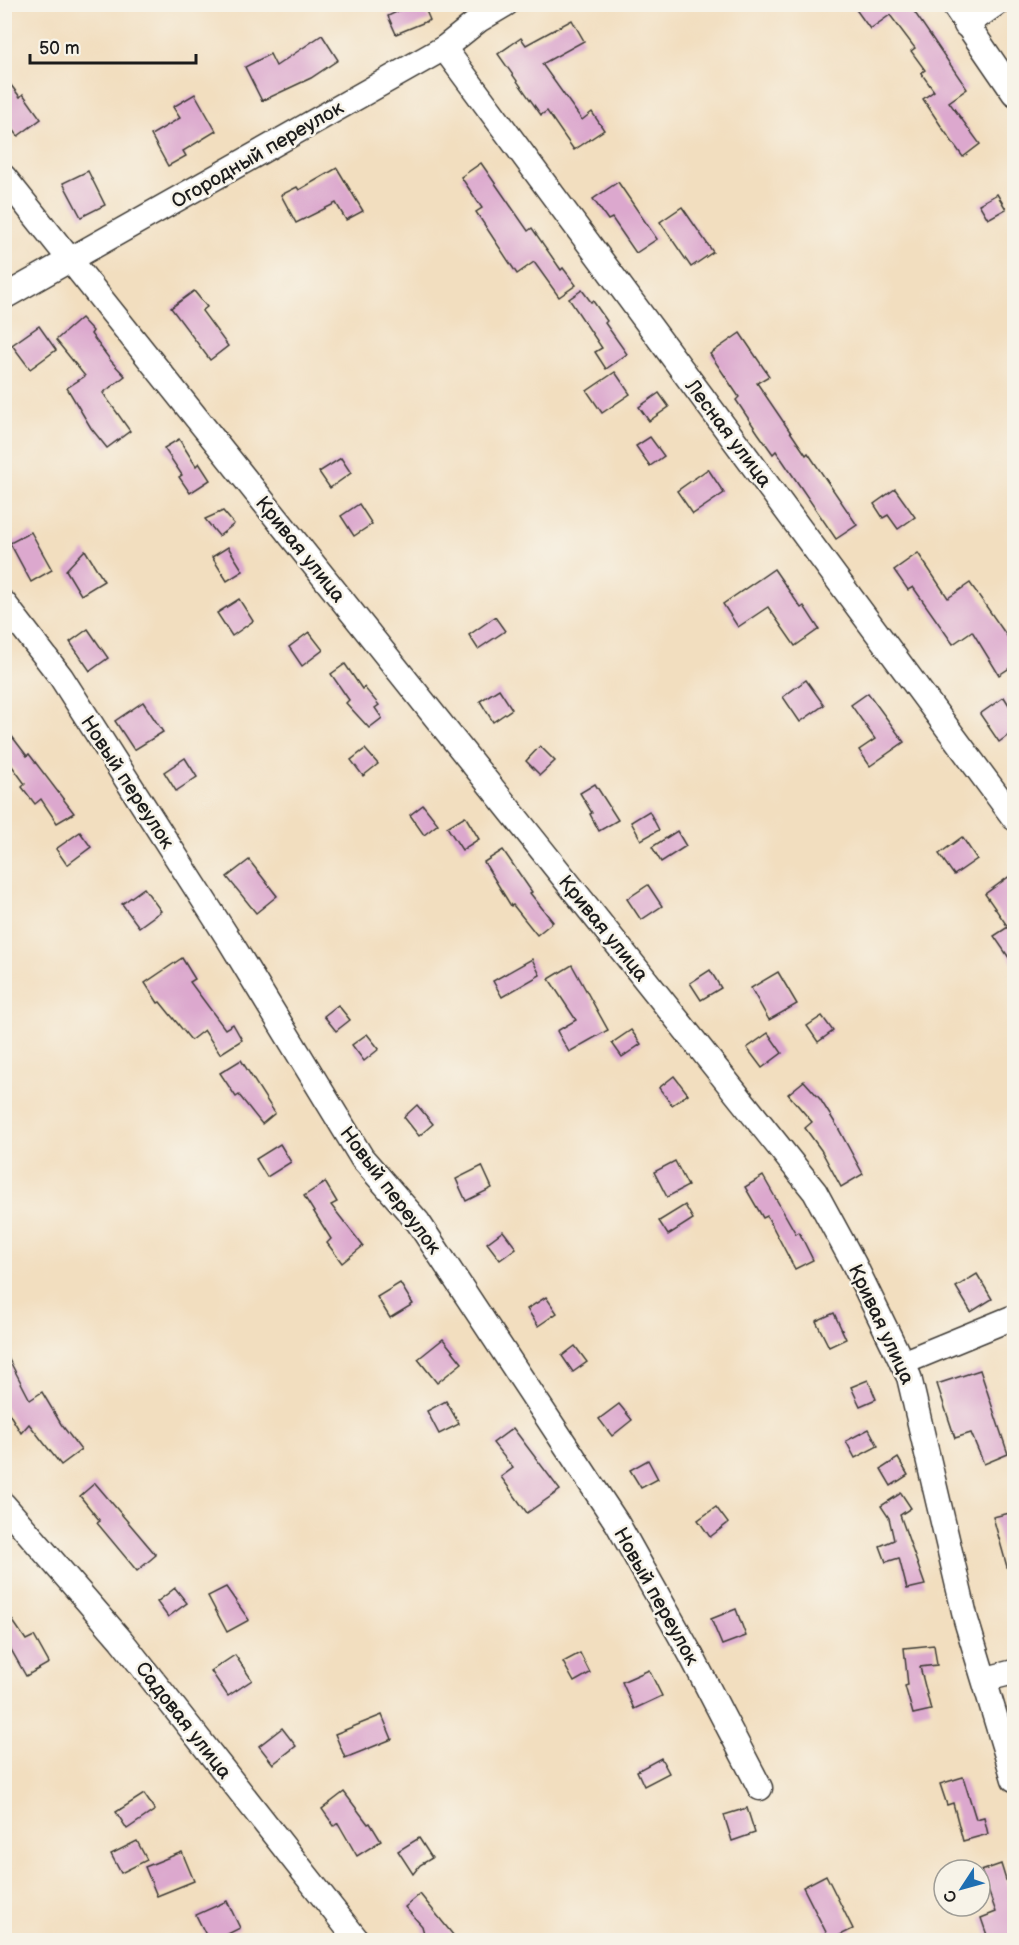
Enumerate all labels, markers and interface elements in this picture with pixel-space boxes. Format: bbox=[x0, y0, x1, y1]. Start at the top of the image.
scale bar bbox=[30, 27, 196, 65]
text: 50 m bbox=[39, 38, 80, 59]
street label: Огородный переулок bbox=[167, 96, 348, 214]
street label: Лесная улица bbox=[679, 374, 777, 492]
street label: Кривая улица bbox=[250, 492, 350, 608]
street label: Новый переулок bbox=[75, 712, 179, 854]
street label: Кривая улица bbox=[553, 871, 653, 987]
street label: Новый переулок bbox=[334, 1122, 446, 1259]
street label: Кривая улица bbox=[843, 1261, 919, 1388]
street label: Новый переулок bbox=[608, 1523, 704, 1670]
street label: Садовая улица bbox=[130, 1657, 237, 1784]
north arrow bbox=[932, 1858, 992, 1918]
text: С bbox=[940, 1886, 962, 1906]

